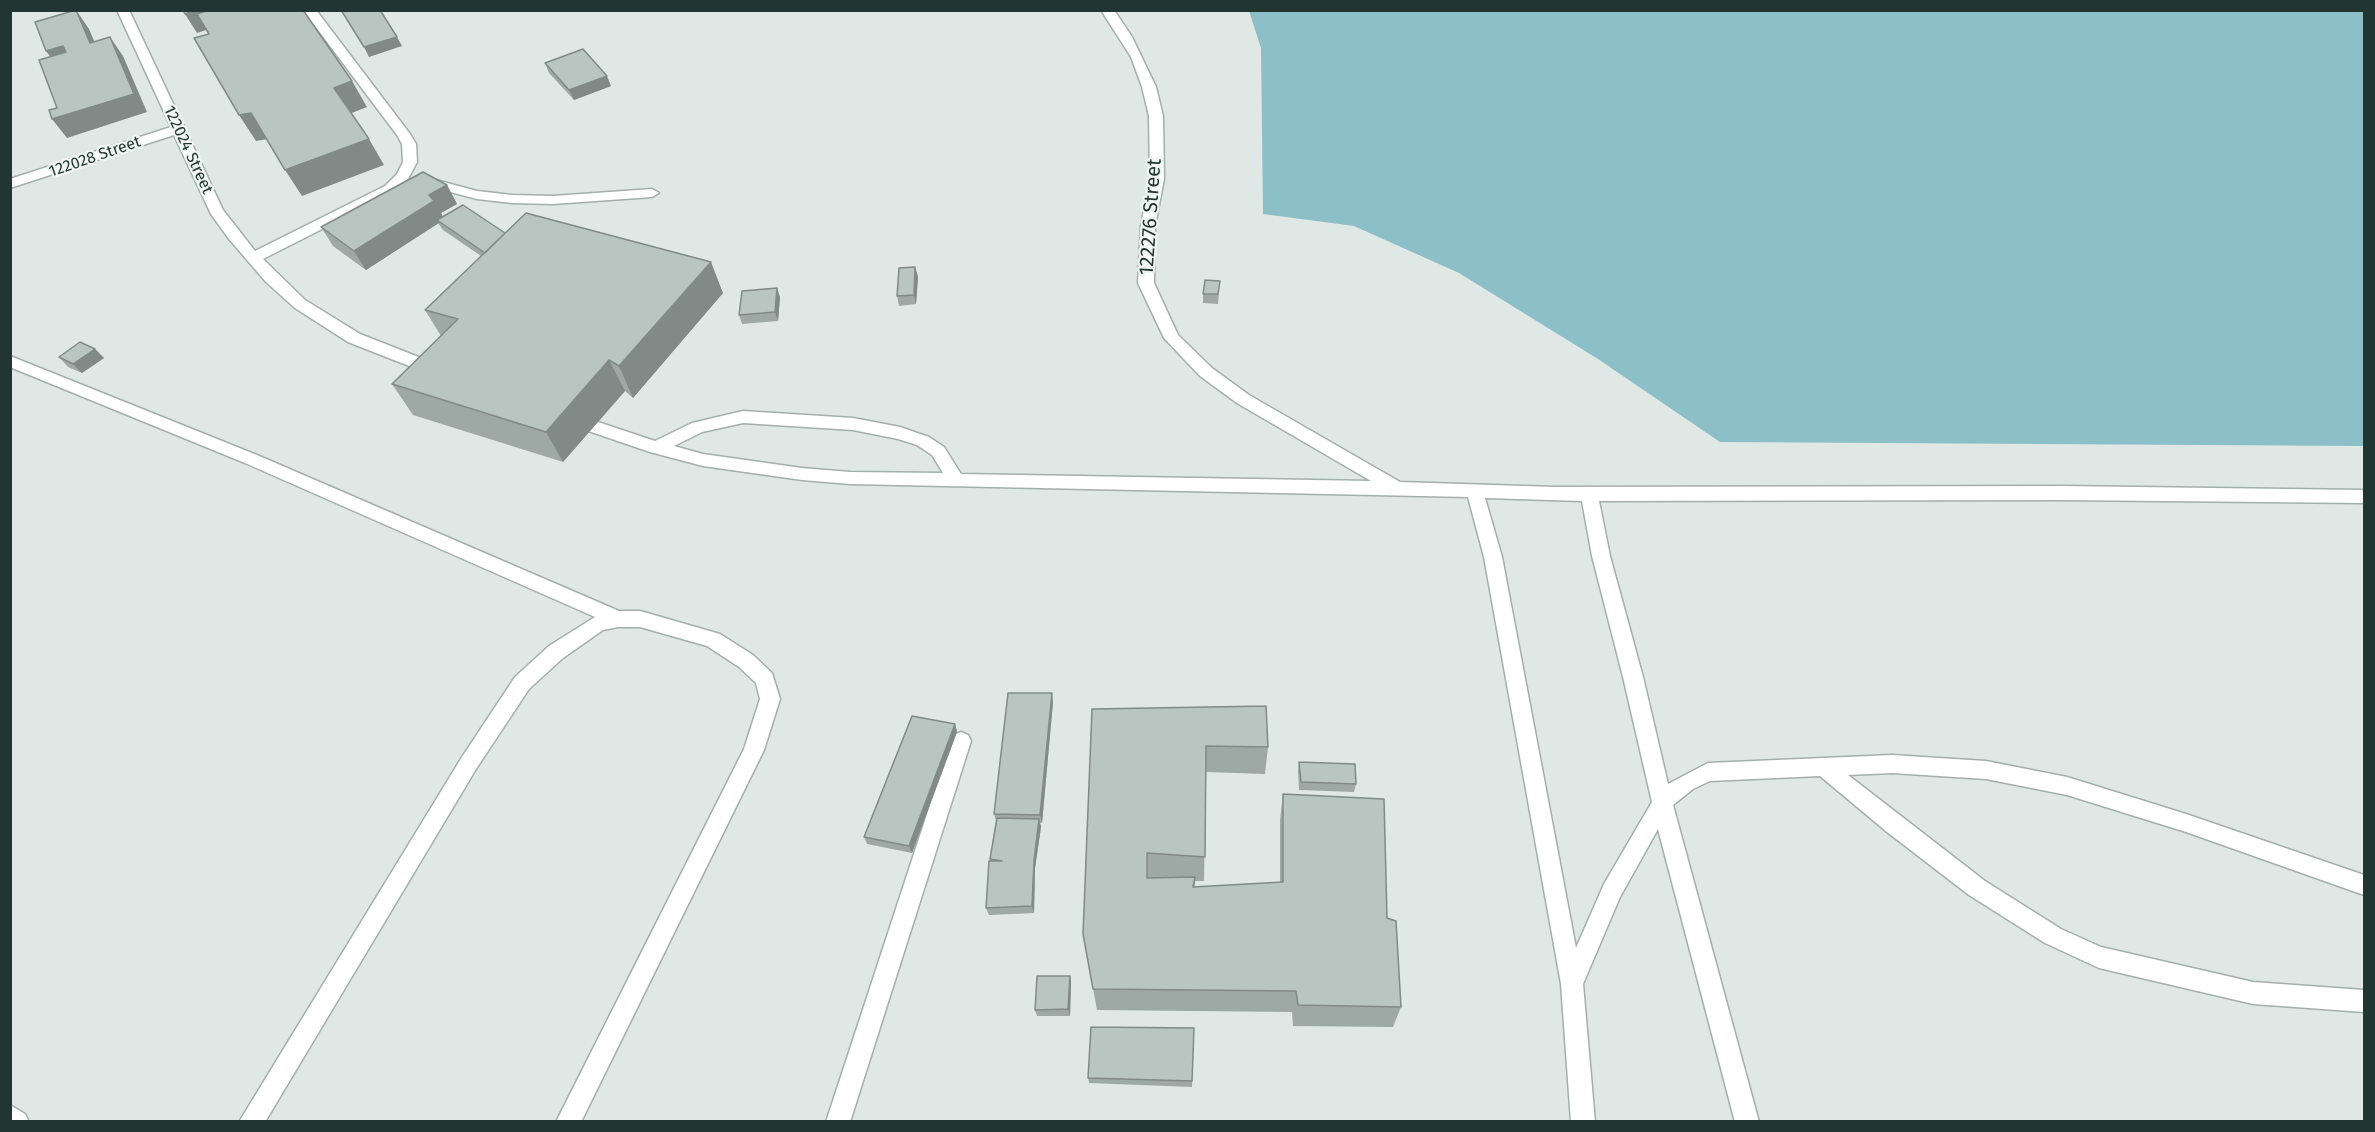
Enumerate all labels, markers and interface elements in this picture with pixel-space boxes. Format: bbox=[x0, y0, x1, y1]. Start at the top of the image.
street label: 122024 Street bbox=[159, 103, 217, 197]
street label: 122028 Street bbox=[47, 132, 143, 182]
street label: 122276 Street bbox=[1135, 158, 1167, 276]

